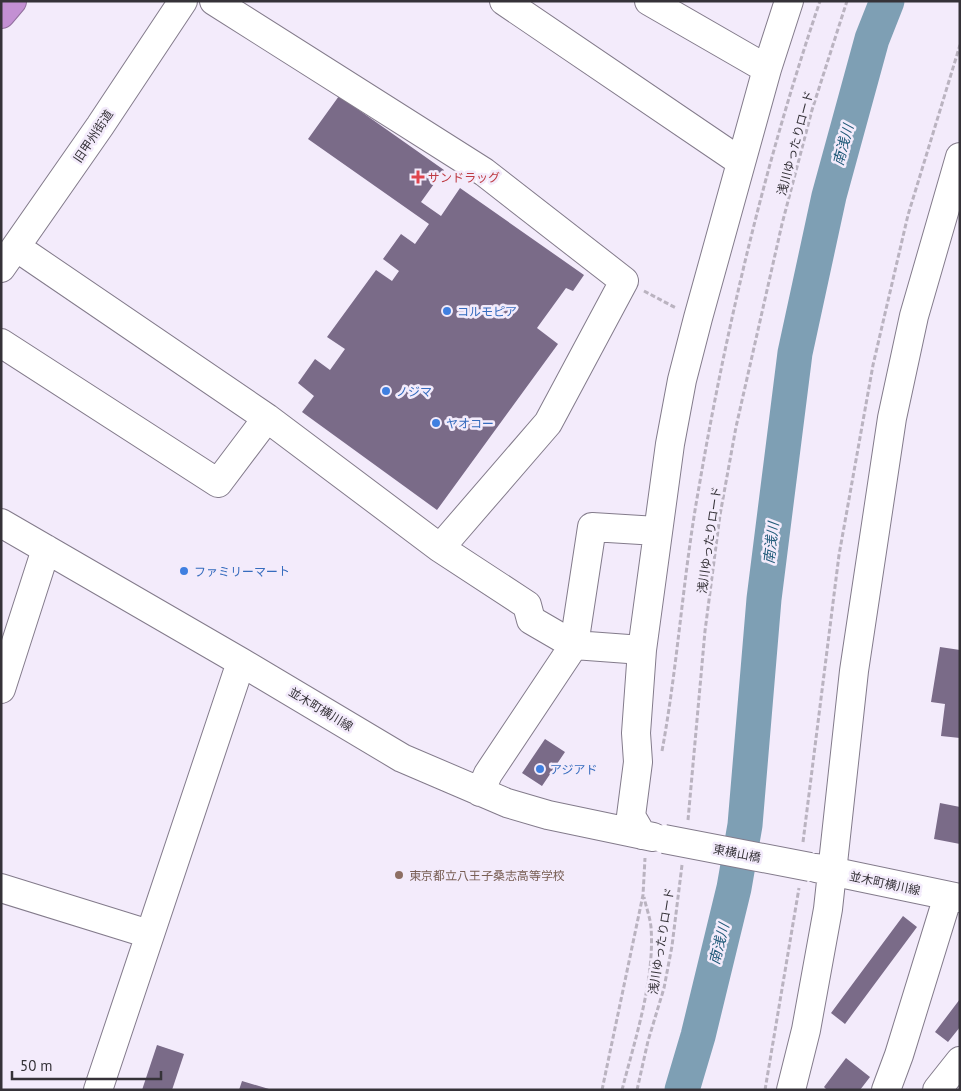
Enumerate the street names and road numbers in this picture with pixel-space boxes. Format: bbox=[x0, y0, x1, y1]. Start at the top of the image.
street label: 浅川ゆったりロード bbox=[774, 89, 816, 197]
street label: 旧甲州街道 bbox=[70, 107, 116, 165]
street label: 浅川ゆったりロード bbox=[694, 485, 724, 595]
street label: 並木町横川線 bbox=[286, 684, 356, 734]
street label: 東横山橋 bbox=[712, 841, 762, 865]
street label: 並木町横川線 bbox=[848, 868, 922, 898]
street label: 浅川ゆったりロード bbox=[645, 886, 677, 996]

